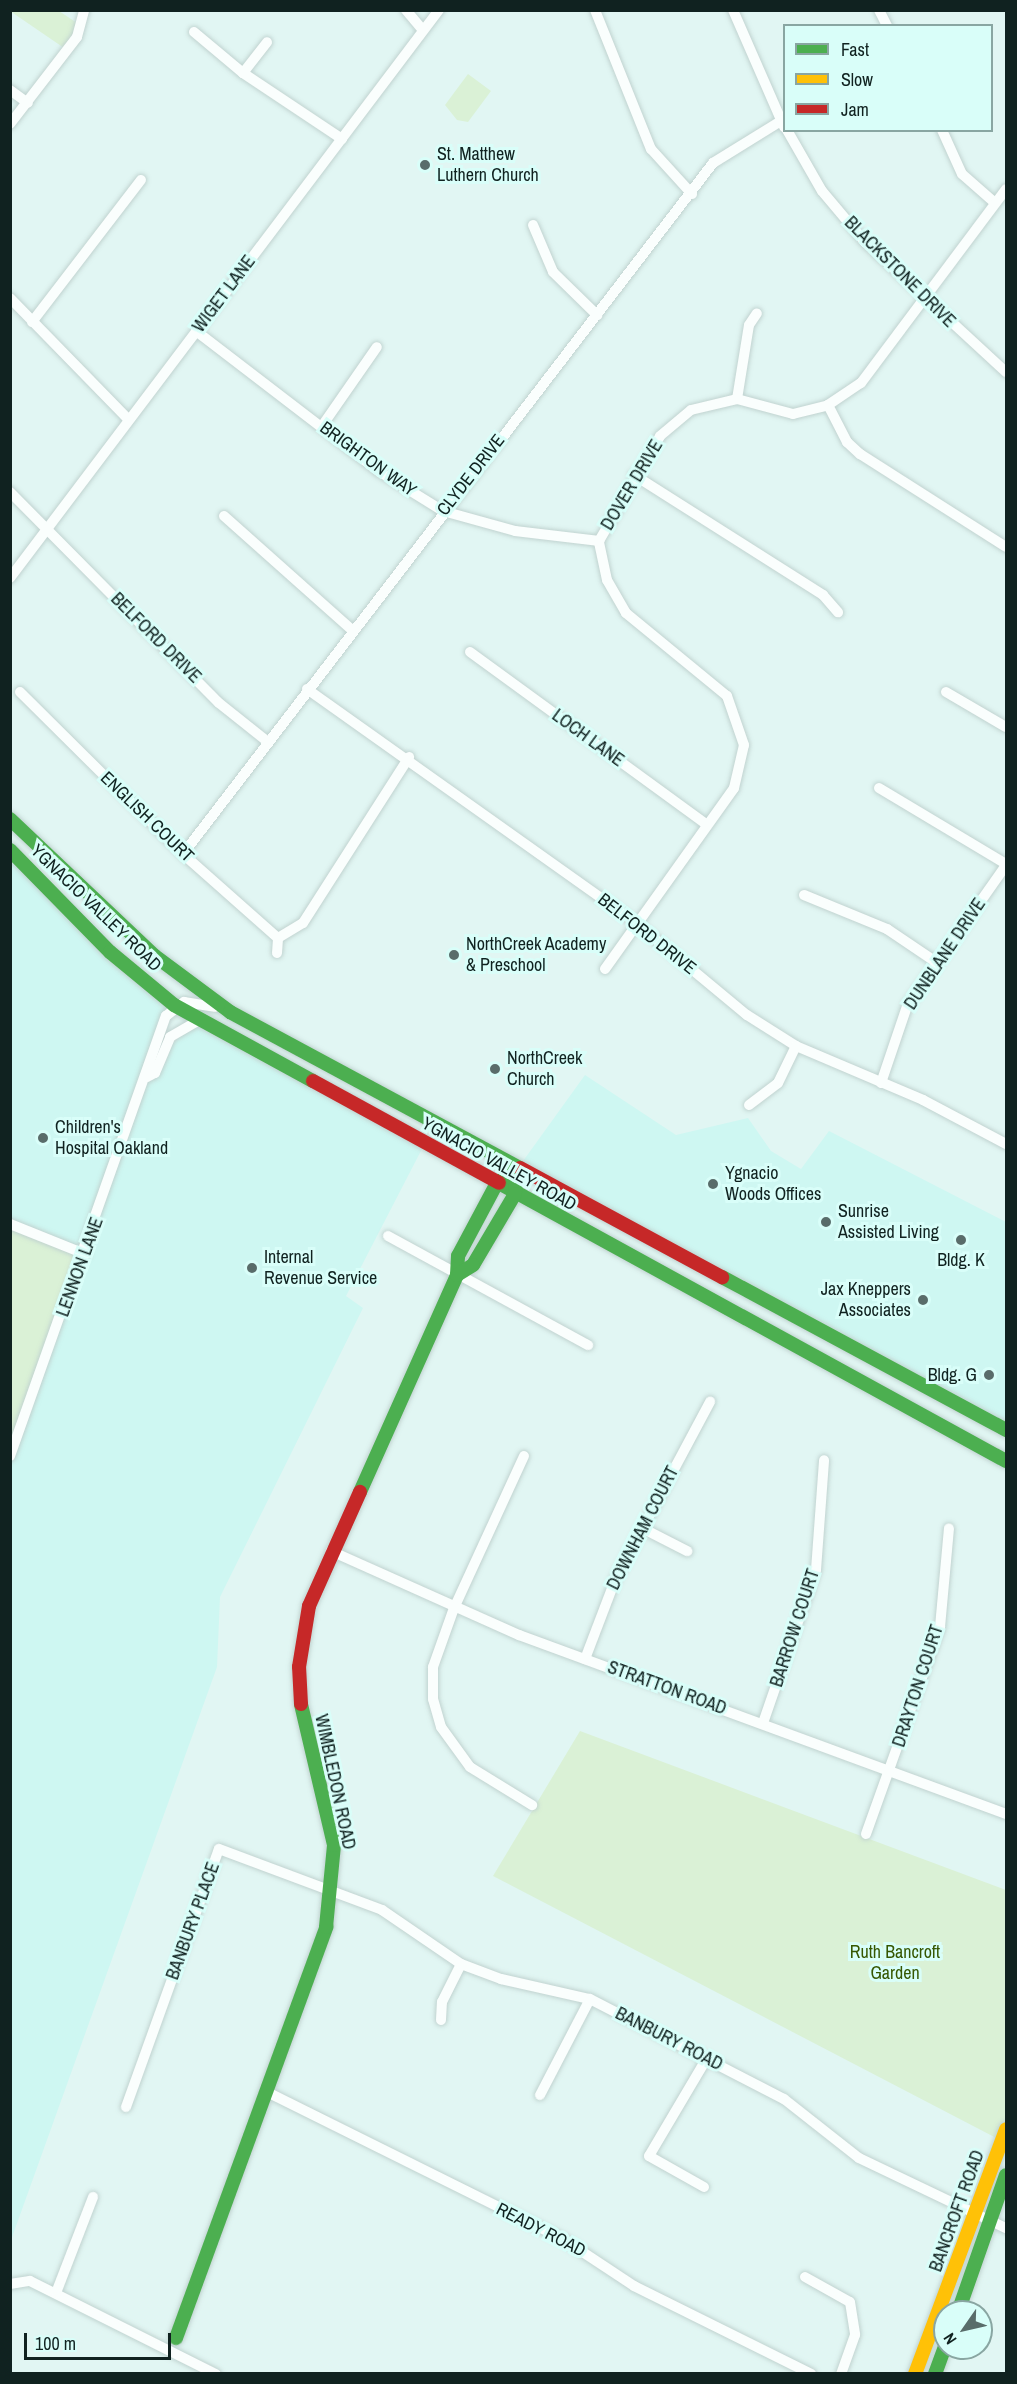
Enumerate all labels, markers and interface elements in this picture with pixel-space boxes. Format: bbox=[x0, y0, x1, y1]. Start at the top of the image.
legend bbox=[783, 24, 993, 132]
text: Fast bbox=[841, 37, 869, 62]
text: Slow bbox=[841, 67, 873, 92]
text: Jam bbox=[841, 97, 869, 122]
place label: St. Matthew Luthern Church bbox=[437, 144, 539, 186]
marker: St. Matthew Luthern Church bbox=[418, 158, 432, 172]
street label: BLACKSTONE DRIVE bbox=[840, 212, 960, 332]
street label: WIGET LANE bbox=[188, 251, 260, 337]
street label: BRIGHTON WAY bbox=[316, 417, 420, 501]
street label: CLYDE DRIVE bbox=[433, 430, 509, 520]
street label: DOVER DRIVE bbox=[597, 436, 667, 534]
street label: BELFORD DRIVE bbox=[106, 588, 206, 688]
street label: LOCH LANE bbox=[548, 705, 628, 771]
street label: ENGLISH COURT bbox=[96, 767, 198, 867]
street label: YGNACIO VALLEY ROAD bbox=[26, 840, 166, 976]
street label: BELFORD DRIVE bbox=[593, 889, 701, 979]
street label: DUNBLANE DRIVE bbox=[900, 894, 990, 1014]
place label: NorthCreek Academy & Preschool bbox=[466, 934, 607, 976]
marker: NorthCreek Academy & Preschool bbox=[447, 948, 461, 962]
place label: NorthCreek Church bbox=[507, 1048, 582, 1090]
marker: NorthCreek Church bbox=[488, 1062, 502, 1076]
street label: YGNACIO VALLEY ROAD bbox=[418, 1112, 580, 1216]
place label: Children's Hospital Oakland bbox=[55, 1117, 168, 1160]
marker: Children's Hospital Oakland bbox=[36, 1131, 50, 1145]
place label: Ygnacio Woods Offices bbox=[725, 1163, 821, 1206]
marker: Ygnacio Woods Offices bbox=[706, 1177, 720, 1191]
place label: Sunrise Assisted Living bbox=[838, 1201, 939, 1244]
street label: LENNON LANE bbox=[52, 1214, 108, 1320]
marker: Sunrise Assisted Living bbox=[819, 1215, 833, 1229]
marker: Bldg. K bbox=[954, 1233, 968, 1247]
place label: Internal Revenue Service bbox=[264, 1247, 377, 1290]
place label: Bldg. K bbox=[937, 1249, 985, 1271]
marker: Internal Revenue Service bbox=[245, 1261, 259, 1275]
place label: Jax Kneppers Associates bbox=[821, 1279, 911, 1322]
marker: Jax Kneppers Associates bbox=[916, 1293, 930, 1307]
place label: Bldg. G bbox=[928, 1364, 977, 1386]
marker: Bldg. G bbox=[982, 1368, 996, 1382]
street label: DOWNHAM COURT bbox=[603, 1463, 683, 1593]
street label: BARROW COURT bbox=[766, 1566, 824, 1690]
street label: DRAYTON COURT bbox=[888, 1622, 948, 1750]
street label: STRATTON ROAD bbox=[605, 1656, 729, 1720]
street label: WIMBLEDON ROAD bbox=[310, 1712, 360, 1852]
street label: BANBURY PLACE bbox=[162, 1859, 224, 1983]
park label: Ruth Bancroft Garden bbox=[850, 1942, 940, 1984]
street label: BANBURY ROAD bbox=[612, 2003, 726, 2075]
street label: BANCROFT ROAD bbox=[925, 2147, 989, 2275]
street label: READY ROAD bbox=[493, 2198, 589, 2262]
north arrow bbox=[933, 2300, 993, 2360]
scale bar bbox=[27, 2321, 174, 2359]
text: N bbox=[938, 2329, 962, 2349]
text: 100 m bbox=[35, 2331, 76, 2356]

